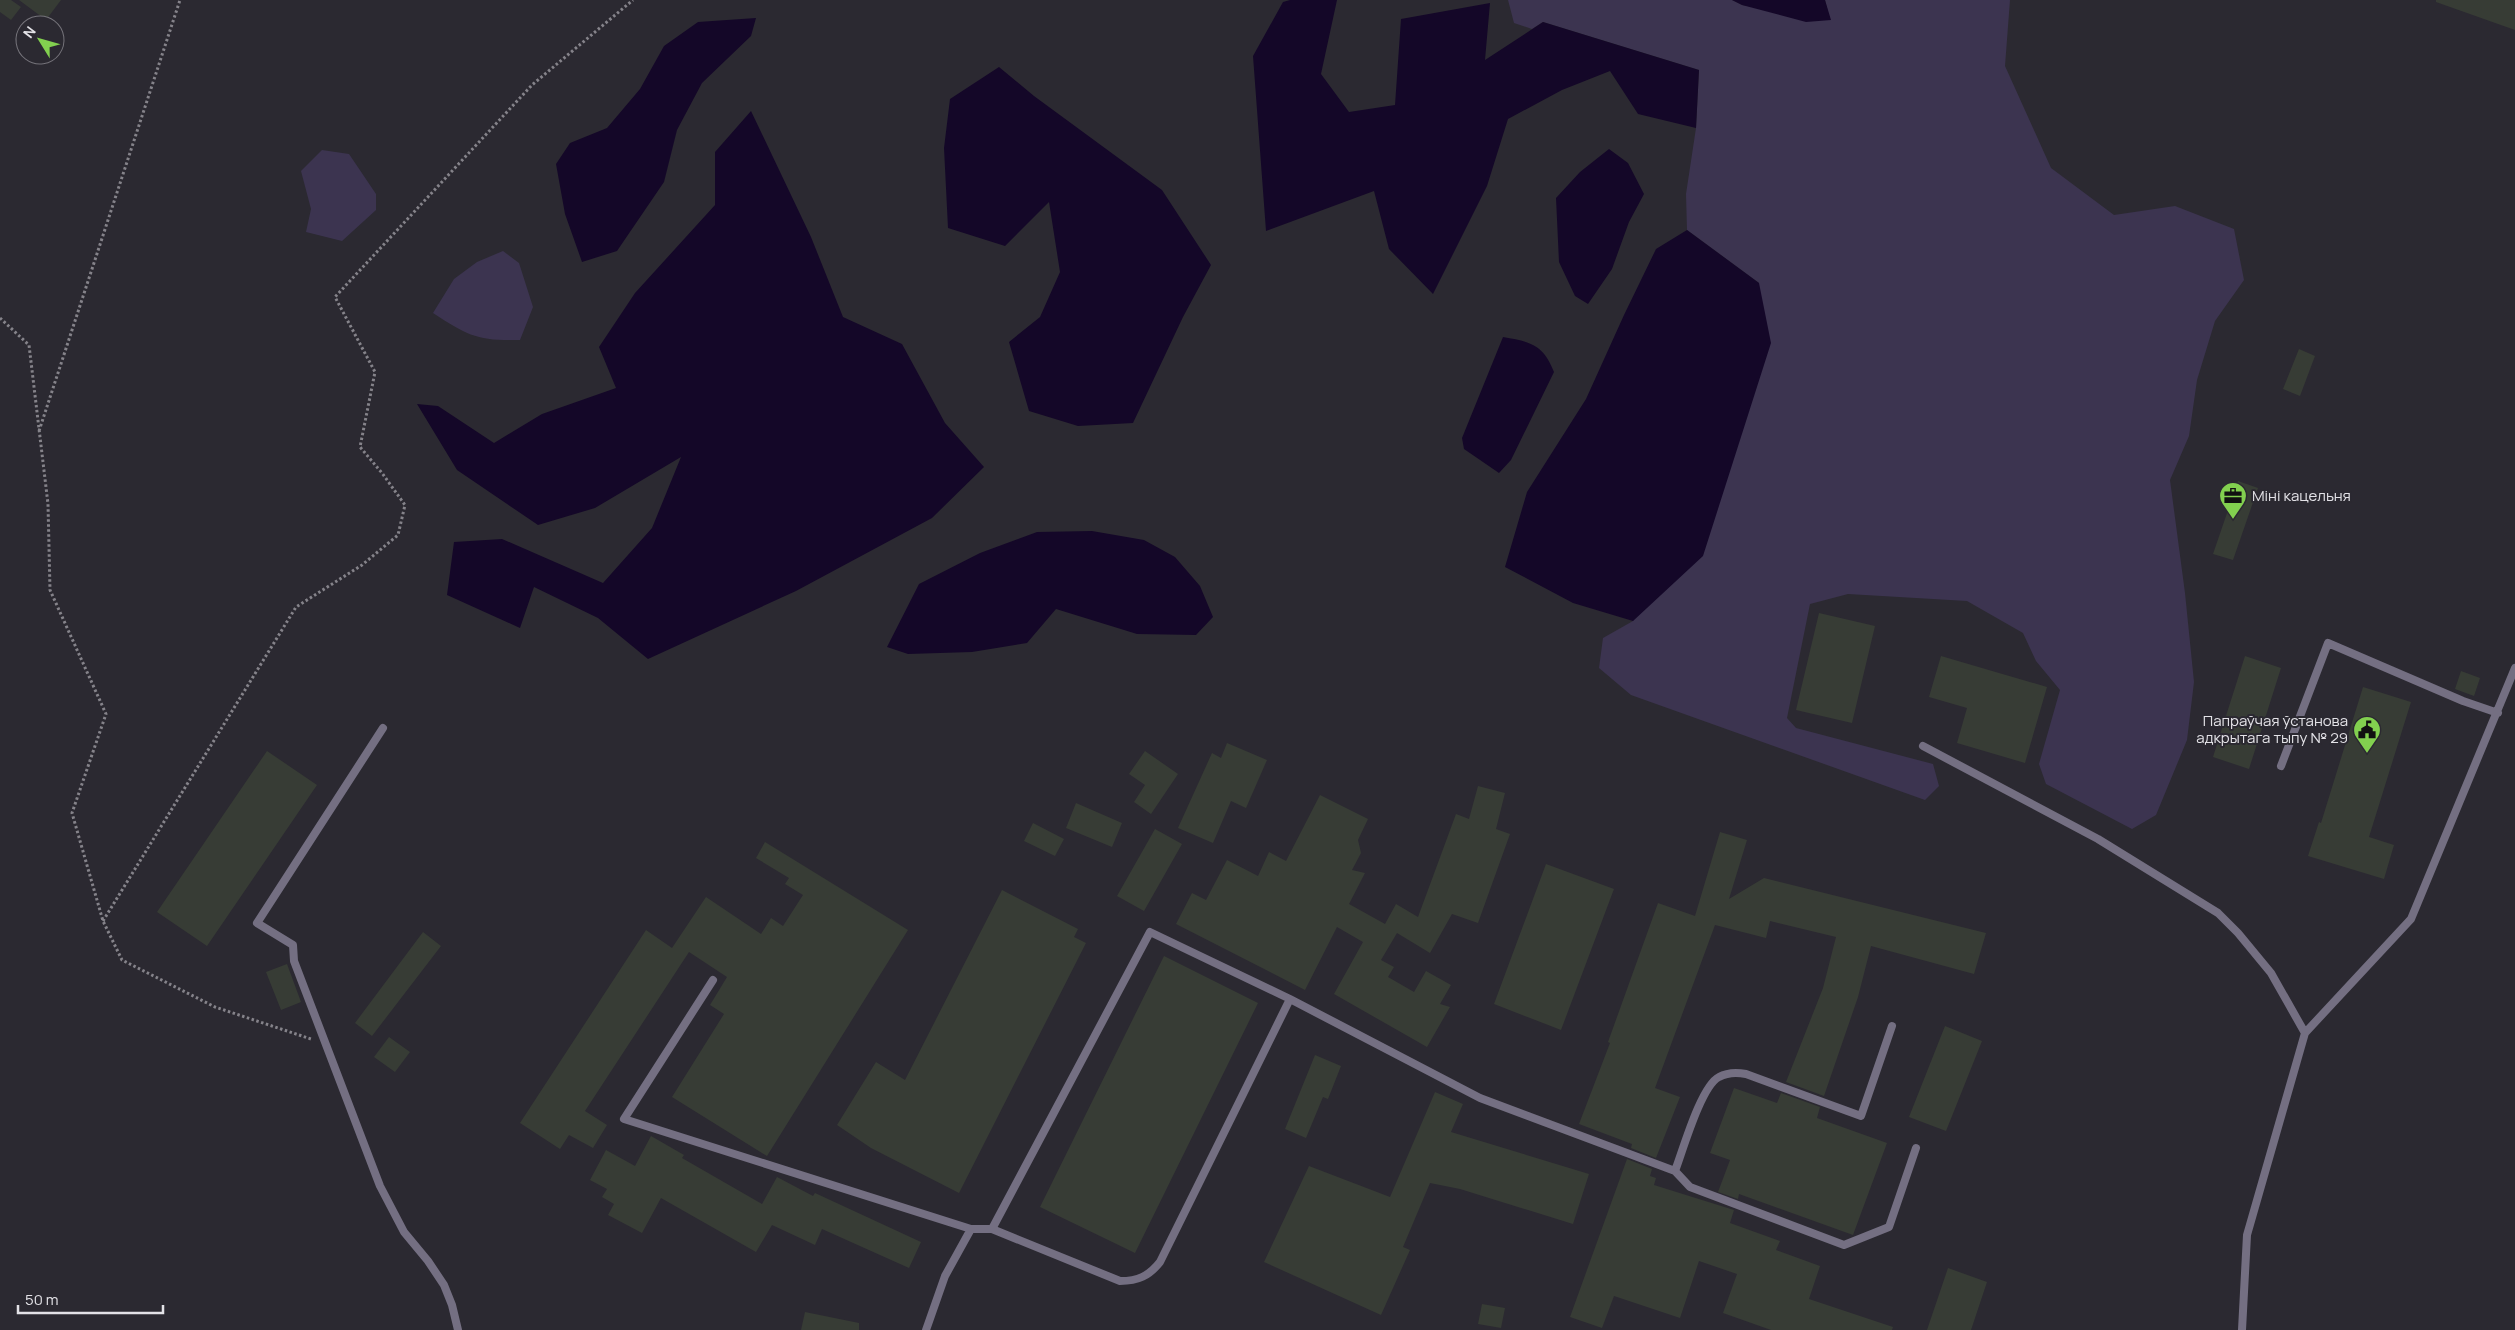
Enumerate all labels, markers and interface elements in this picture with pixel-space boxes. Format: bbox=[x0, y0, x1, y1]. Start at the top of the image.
north arrow bbox=[15, 15, 65, 65]
text: N bbox=[19, 22, 40, 42]
office icon: Міні кацельня bbox=[2218, 481, 2248, 520]
place label: Міні кацельня bbox=[2252, 485, 2351, 506]
place label: Папраўчая ўстанова адкрытага тыпу № 29 bbox=[2196, 710, 2348, 748]
public building icon: Папраўчая ўстанова адкрытага тыпу № 29 bbox=[2352, 715, 2382, 754]
scale bar bbox=[18, 1282, 162, 1314]
text: 50 m bbox=[25, 1289, 59, 1310]

